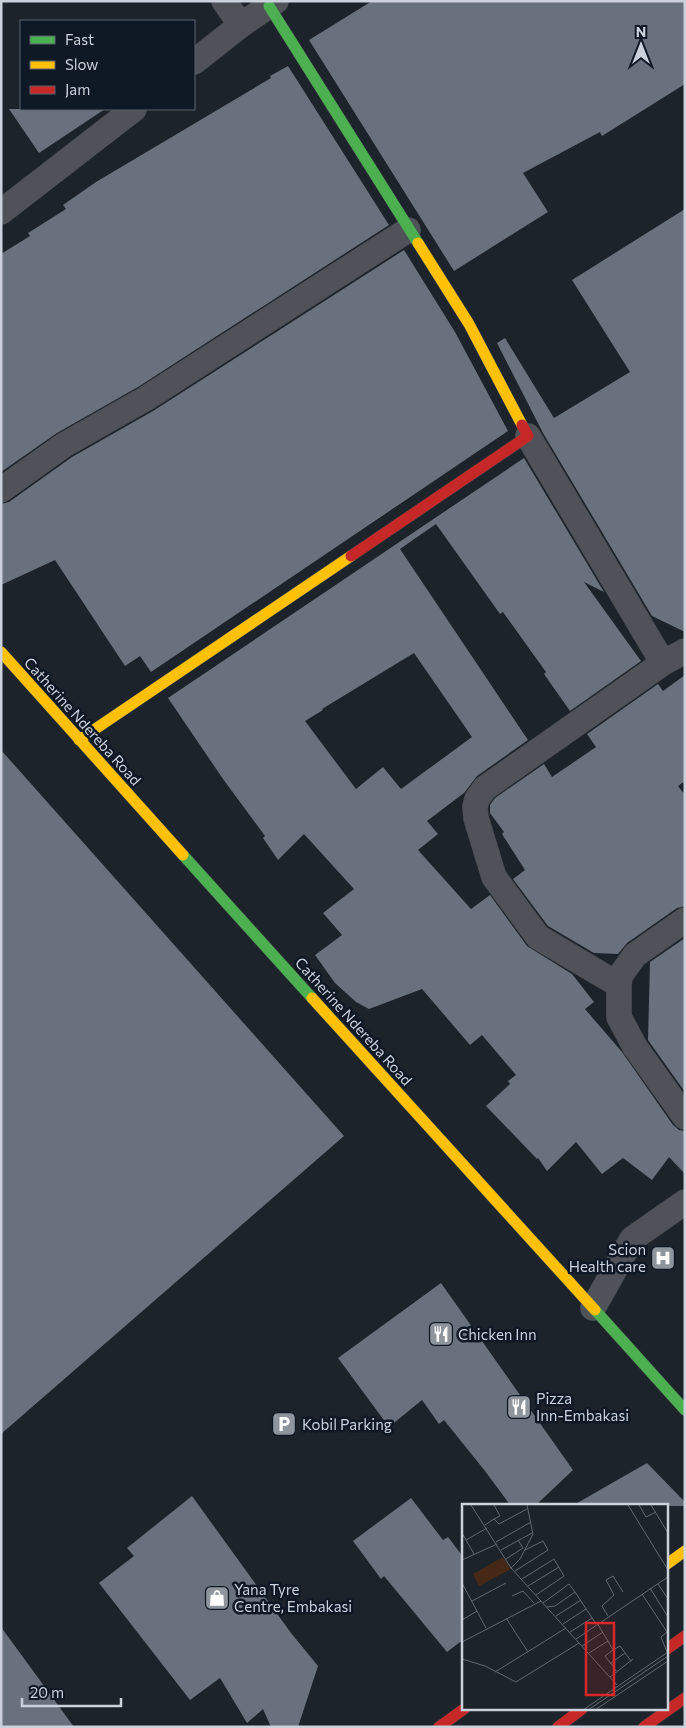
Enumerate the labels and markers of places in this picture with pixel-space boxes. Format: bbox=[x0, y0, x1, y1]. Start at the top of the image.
place label: Scion Health care bbox=[569, 1240, 646, 1275]
hospital icon: Scion Health care bbox=[650, 1245, 676, 1271]
restaurant icon: Chicken Inn bbox=[428, 1321, 454, 1347]
place label: Chicken Inn bbox=[458, 1325, 537, 1343]
place label: Pizza Inn-Embakasi bbox=[536, 1389, 629, 1424]
restaurant icon: Pizza Inn-Embakasi bbox=[506, 1394, 532, 1420]
parking icon: Kobil Parking bbox=[271, 1411, 297, 1437]
place label: Kobil Parking bbox=[302, 1415, 392, 1433]
place label: Yana Tyre Centre, Embakasi bbox=[234, 1580, 352, 1615]
shop icon: Yana Tyre Centre, Embakasi bbox=[204, 1585, 230, 1611]

